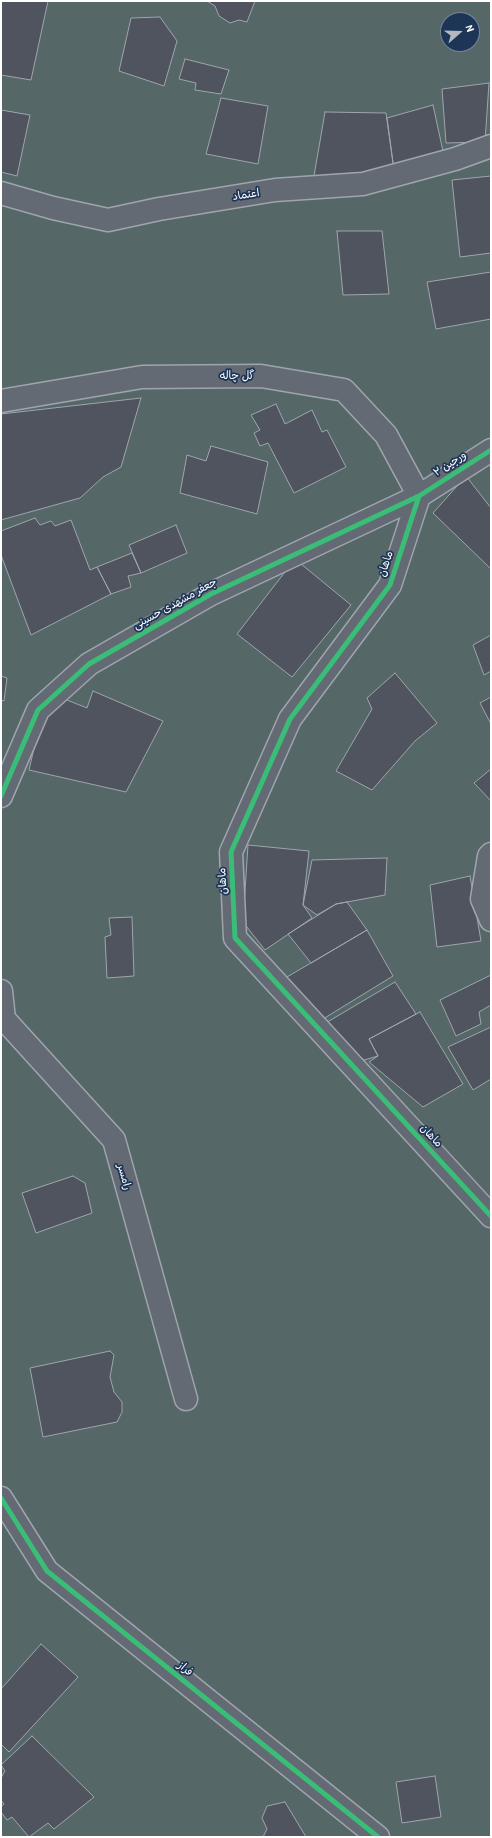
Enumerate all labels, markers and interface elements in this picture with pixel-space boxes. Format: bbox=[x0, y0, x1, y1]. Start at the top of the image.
north arrow bbox=[440, 12, 480, 52]
text: N bbox=[463, 23, 478, 33]
street label: اعتماد bbox=[232, 186, 260, 204]
street label: گل چاله bbox=[220, 369, 254, 383]
street label: ورجین ۲ bbox=[431, 448, 469, 480]
street label: ماهان bbox=[376, 549, 396, 579]
street label: جعفر مشهدی حسینی bbox=[131, 575, 219, 633]
street label: ماهان bbox=[216, 867, 230, 895]
street label: ماهان bbox=[417, 1122, 445, 1150]
street label: رامسر bbox=[114, 1162, 134, 1192]
street label: فراز bbox=[175, 1659, 195, 1679]

